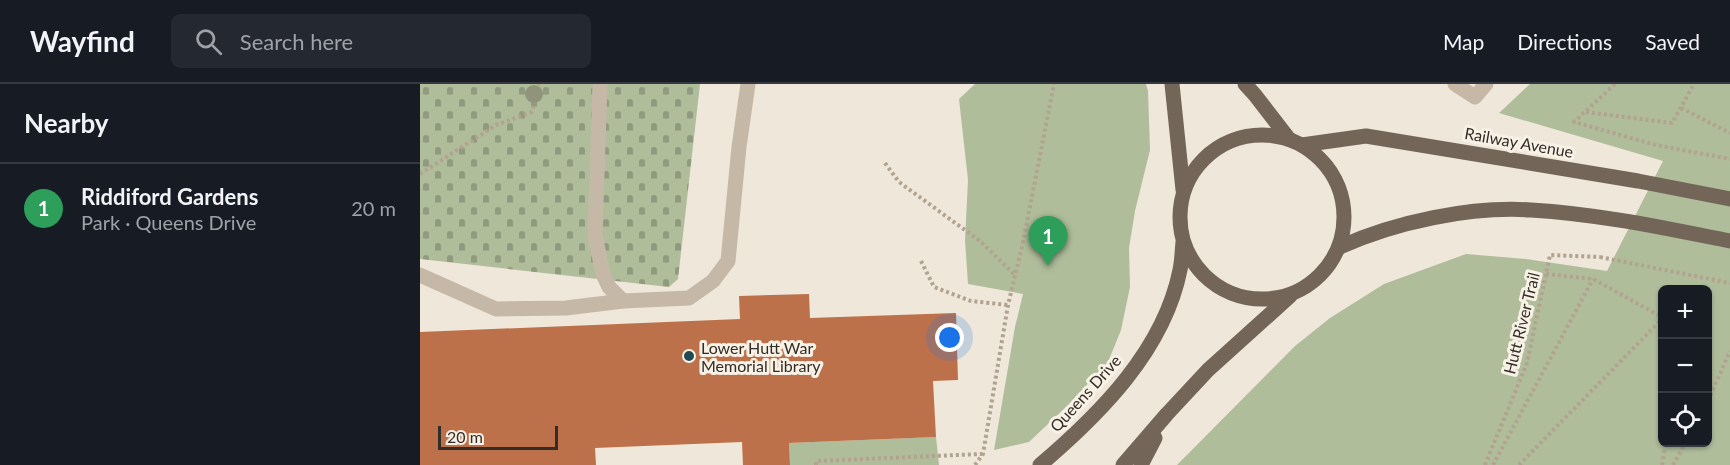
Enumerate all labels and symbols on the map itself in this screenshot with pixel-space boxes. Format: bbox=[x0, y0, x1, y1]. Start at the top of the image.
street label: Railway Avenue bbox=[1463, 123, 1575, 161]
pin: 1 bbox=[1028, 216, 1068, 266]
street label: Hutt River Trail bbox=[1499, 270, 1543, 376]
your location bbox=[935, 323, 964, 352]
place label: Lower Hutt War Memorial Library bbox=[701, 338, 821, 375]
marker: Lower Hutt War Memorial Library bbox=[682, 349, 696, 363]
street label: Queens Drive bbox=[1046, 351, 1124, 435]
scale bar bbox=[438, 423, 558, 450]

